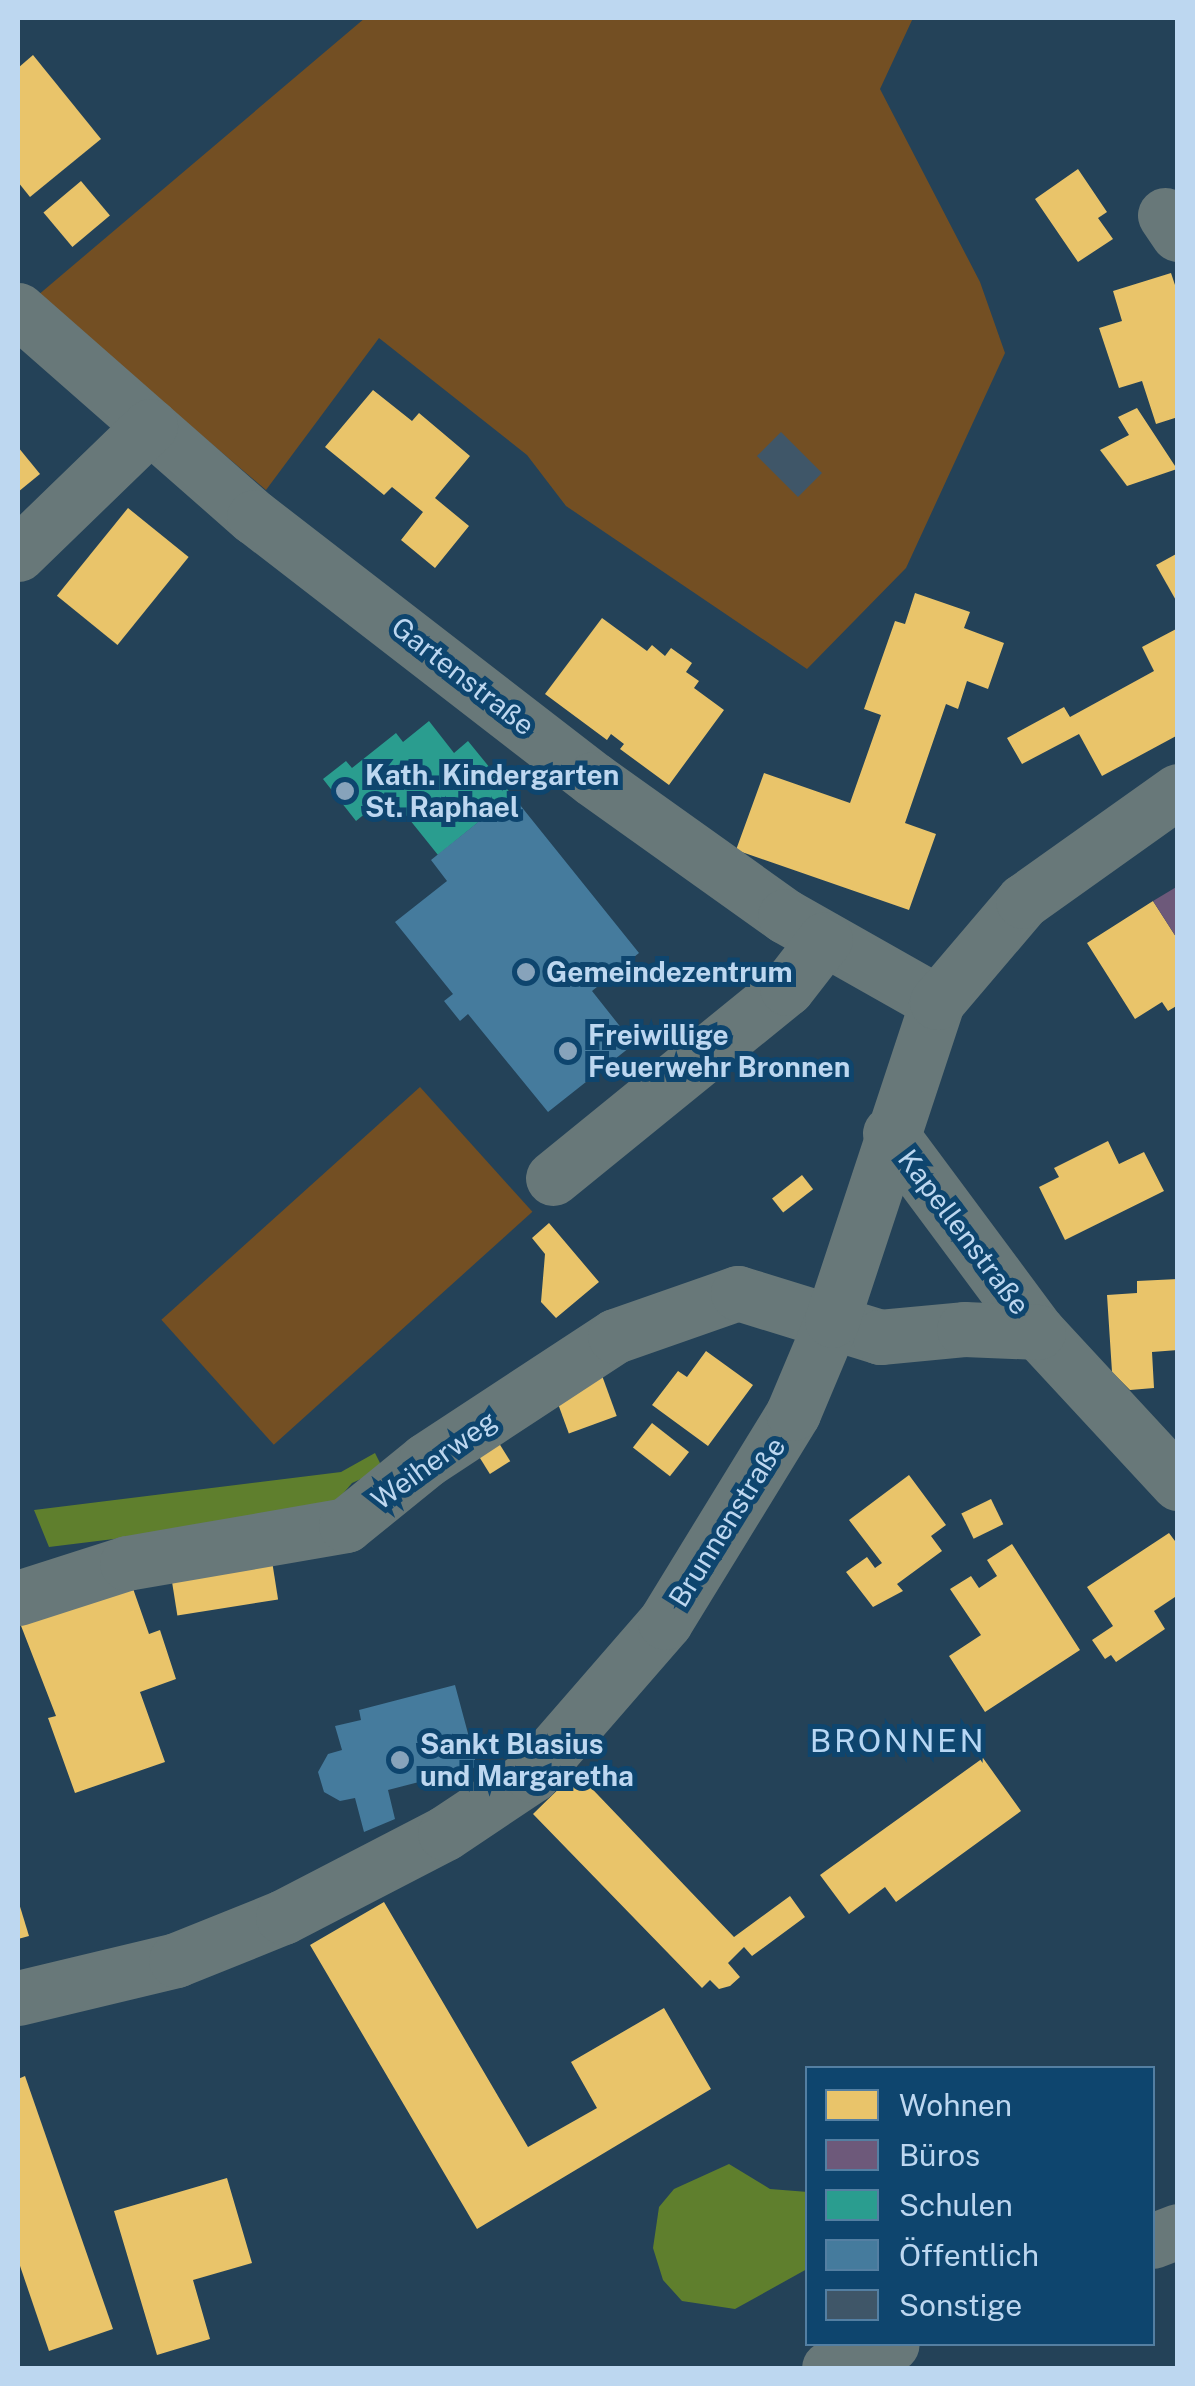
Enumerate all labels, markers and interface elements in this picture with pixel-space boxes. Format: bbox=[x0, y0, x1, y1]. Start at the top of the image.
street label: Gartenstraße bbox=[385, 610, 541, 742]
place label: Kath. Kindergarten St. Raphael bbox=[365, 758, 619, 824]
marker: Kath. Kindergarten St. Raphael bbox=[334, 780, 356, 802]
place label: Gemeindezentrum bbox=[546, 955, 793, 989]
marker: Gemeindezentrum bbox=[515, 961, 537, 983]
place label: Freiwillige Feuerwehr Bronnen bbox=[588, 1018, 850, 1084]
marker: Freiwillige Feuerwehr Bronnen bbox=[557, 1040, 579, 1062]
street label: Kapellenstraße bbox=[891, 1143, 1037, 1321]
street label: Weiherweg bbox=[365, 1403, 503, 1517]
street label: Brunnenstraße bbox=[662, 1431, 792, 1613]
district label: BRONNEN bbox=[810, 1722, 986, 1760]
place label: Sankt Blasius und Margaretha bbox=[420, 1727, 634, 1793]
marker: Sankt Blasius und Margaretha bbox=[389, 1749, 411, 1771]
legend bbox=[805, 2066, 1155, 2346]
text: Wohnen bbox=[899, 2087, 1012, 2123]
text: Büros bbox=[899, 2137, 980, 2173]
text: Schulen bbox=[899, 2187, 1013, 2223]
text: Öffentlich bbox=[899, 2237, 1039, 2273]
text: Sonstige bbox=[899, 2287, 1022, 2323]

